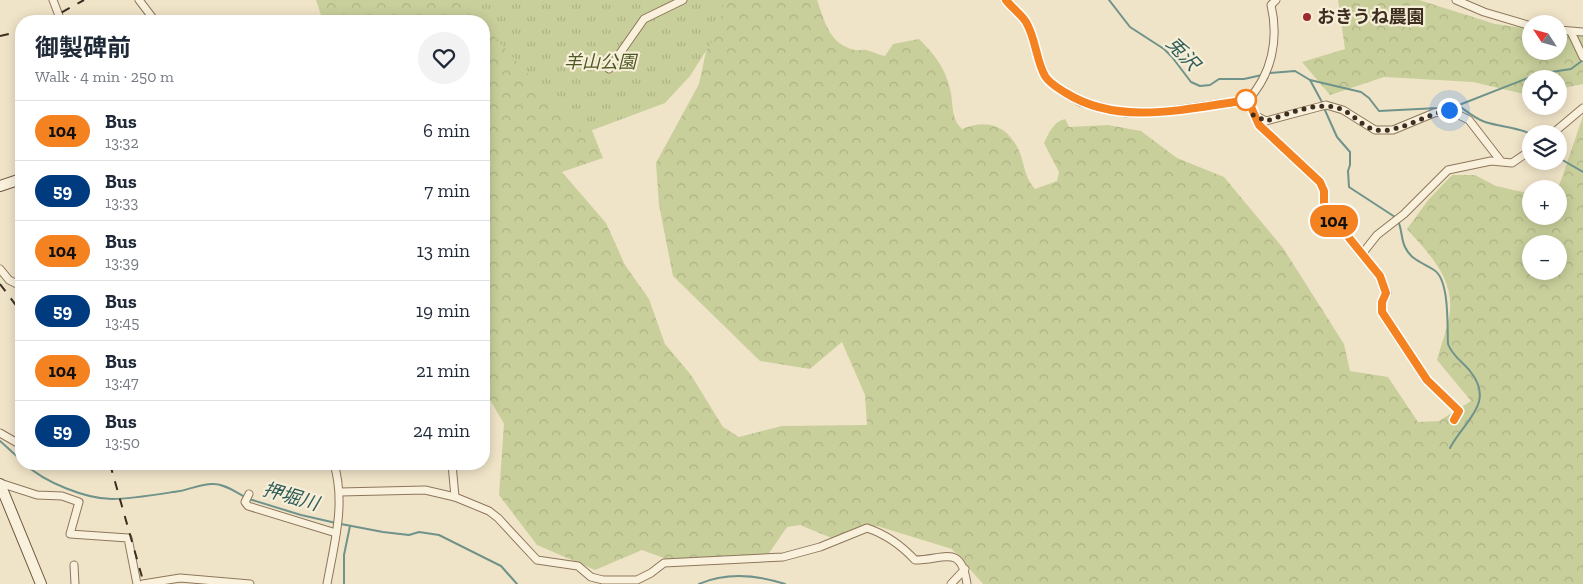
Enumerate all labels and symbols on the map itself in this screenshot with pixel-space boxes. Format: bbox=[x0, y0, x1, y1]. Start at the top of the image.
place label: おきうね農園 bbox=[1317, 6, 1425, 28]
marker: おきうね農園 bbox=[1301, 11, 1313, 23]
north arrow bbox=[1522, 15, 1568, 60]
water label: 兎沢 bbox=[1161, 32, 1206, 77]
park label: 羊山公園 bbox=[564, 51, 639, 73]
unlabelled marker bbox=[1235, 89, 1257, 111]
your location bbox=[1437, 98, 1462, 123]
line badge: 104 bbox=[1305, 205, 1363, 237]
water label: 押堀川 bbox=[260, 478, 323, 516]

